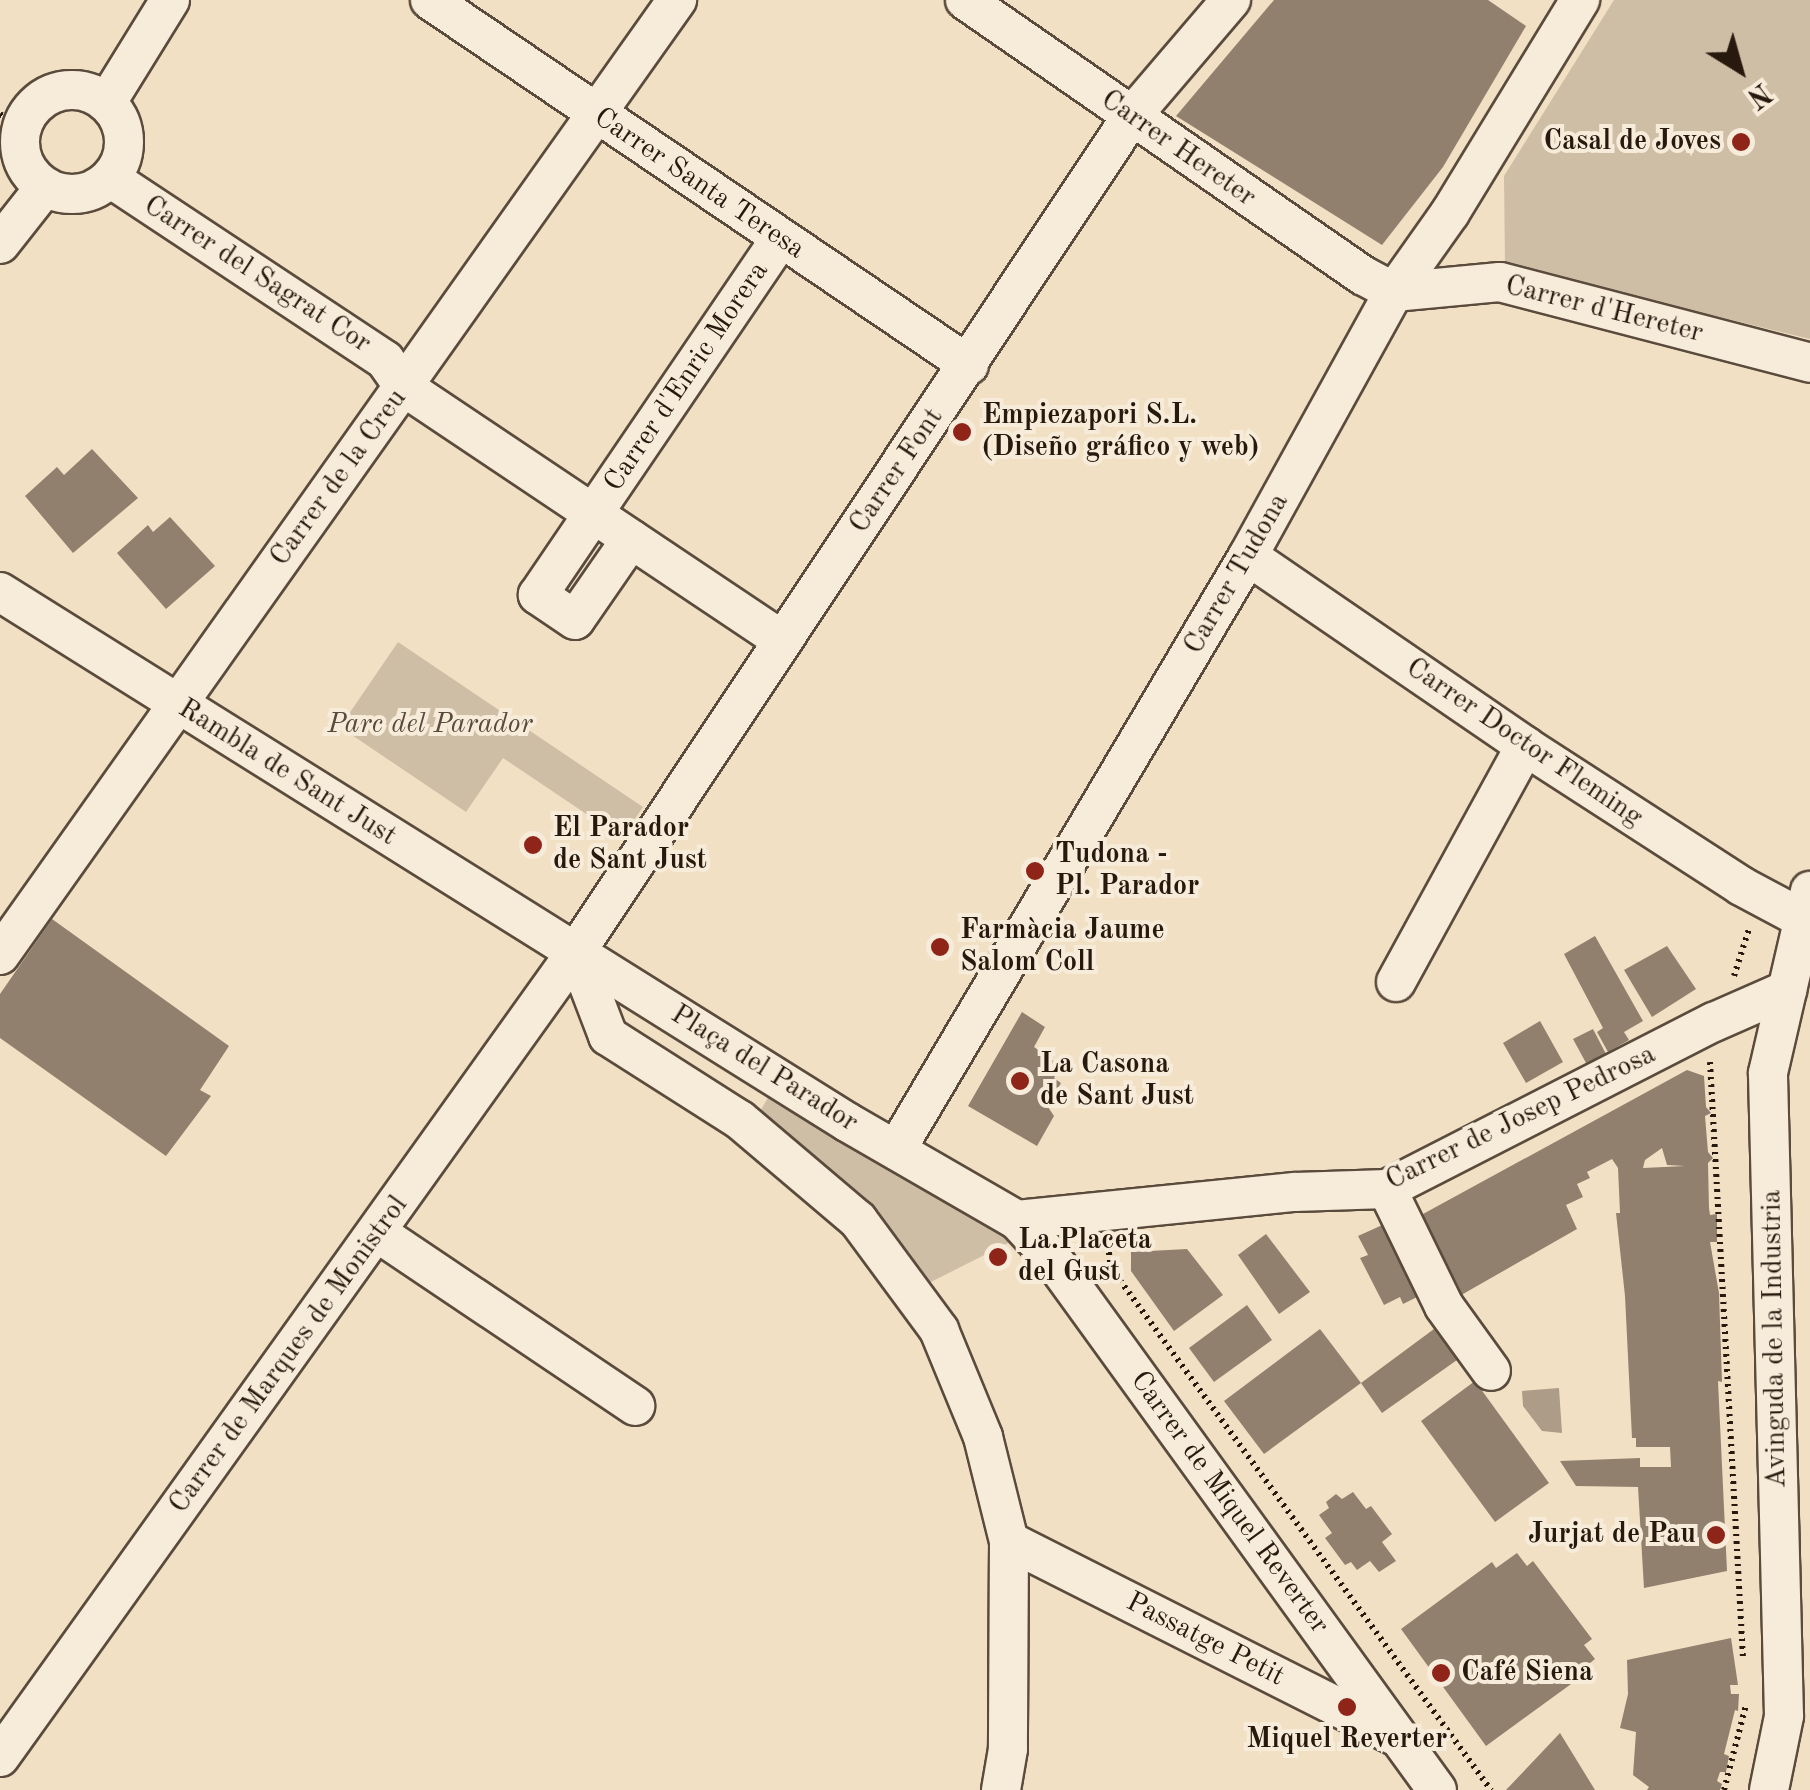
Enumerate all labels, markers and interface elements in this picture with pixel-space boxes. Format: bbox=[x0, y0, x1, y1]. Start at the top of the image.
north arrow bbox=[1690, 20, 1790, 120]
text: N bbox=[1741, 76, 1775, 112]
street label: Carrer Hereter bbox=[1094, 83, 1262, 215]
street label: Carrer Santa Teresa bbox=[587, 101, 811, 267]
place label: Casal de Joves bbox=[1543, 125, 1721, 159]
marker: Casal de Joves bbox=[1730, 131, 1752, 153]
street label: Carrer del Sagrat Cor bbox=[137, 189, 377, 361]
street label: Carrer d'Enric Morera bbox=[598, 256, 776, 498]
street label: Carrer d'Hereter bbox=[1502, 269, 1706, 351]
street label: Carrer de la Creu bbox=[264, 383, 414, 573]
place label: Empiezapori S.L. (Diseño gráfico y web) bbox=[982, 399, 1259, 465]
street label: Carrer Font bbox=[843, 402, 951, 540]
marker: Empiezapori S.L. (Diseño gráfico y web) bbox=[951, 421, 973, 443]
street label: Carrer Tudona bbox=[1177, 488, 1297, 660]
street label: Carrer Doctor Fleming bbox=[1399, 651, 1649, 835]
street label: Rambla de Sant Just bbox=[172, 692, 402, 854]
park label: Parc del Parador bbox=[327, 708, 533, 742]
place label: El Parador de Sant Just bbox=[553, 812, 707, 878]
marker: El Parador de Sant Just bbox=[522, 834, 544, 856]
place label: Tudona - Pl. Parador bbox=[1055, 838, 1199, 904]
marker: Tudona - Pl. Parador bbox=[1024, 860, 1046, 882]
place label: Farmàcia Jaume Salom Coll bbox=[960, 914, 1165, 980]
marker: Farmàcia Jaume Salom Coll bbox=[929, 936, 951, 958]
street label: Plaça del Parador bbox=[664, 998, 864, 1140]
street label: Carrer de Josep Pedrosa bbox=[1381, 1038, 1661, 1198]
place label: La Casona de Sant Just bbox=[1040, 1048, 1194, 1114]
marker: La Casona de Sant Just bbox=[1009, 1070, 1031, 1092]
street label: Avinguda de la Industria bbox=[1756, 1189, 1794, 1489]
street label: Carrer de Marques de Monistrol bbox=[163, 1190, 415, 1520]
place label: La.Placeta del Gust bbox=[1018, 1224, 1152, 1290]
marker: La.Placeta del Gust bbox=[987, 1246, 1009, 1268]
street label: Carrer de Miquel Reverter bbox=[1122, 1365, 1336, 1641]
place label: Jurjat de Pau bbox=[1528, 1518, 1696, 1552]
marker: Jurjat de Pau bbox=[1705, 1524, 1727, 1546]
street label: Passatge Petit bbox=[1120, 1586, 1290, 1694]
place label: Café Siena bbox=[1461, 1656, 1593, 1690]
marker: Café Siena bbox=[1430, 1662, 1452, 1684]
marker: Miquel Reverter bbox=[1336, 1696, 1358, 1718]
place label: Miquel Reverter bbox=[1247, 1723, 1447, 1757]

